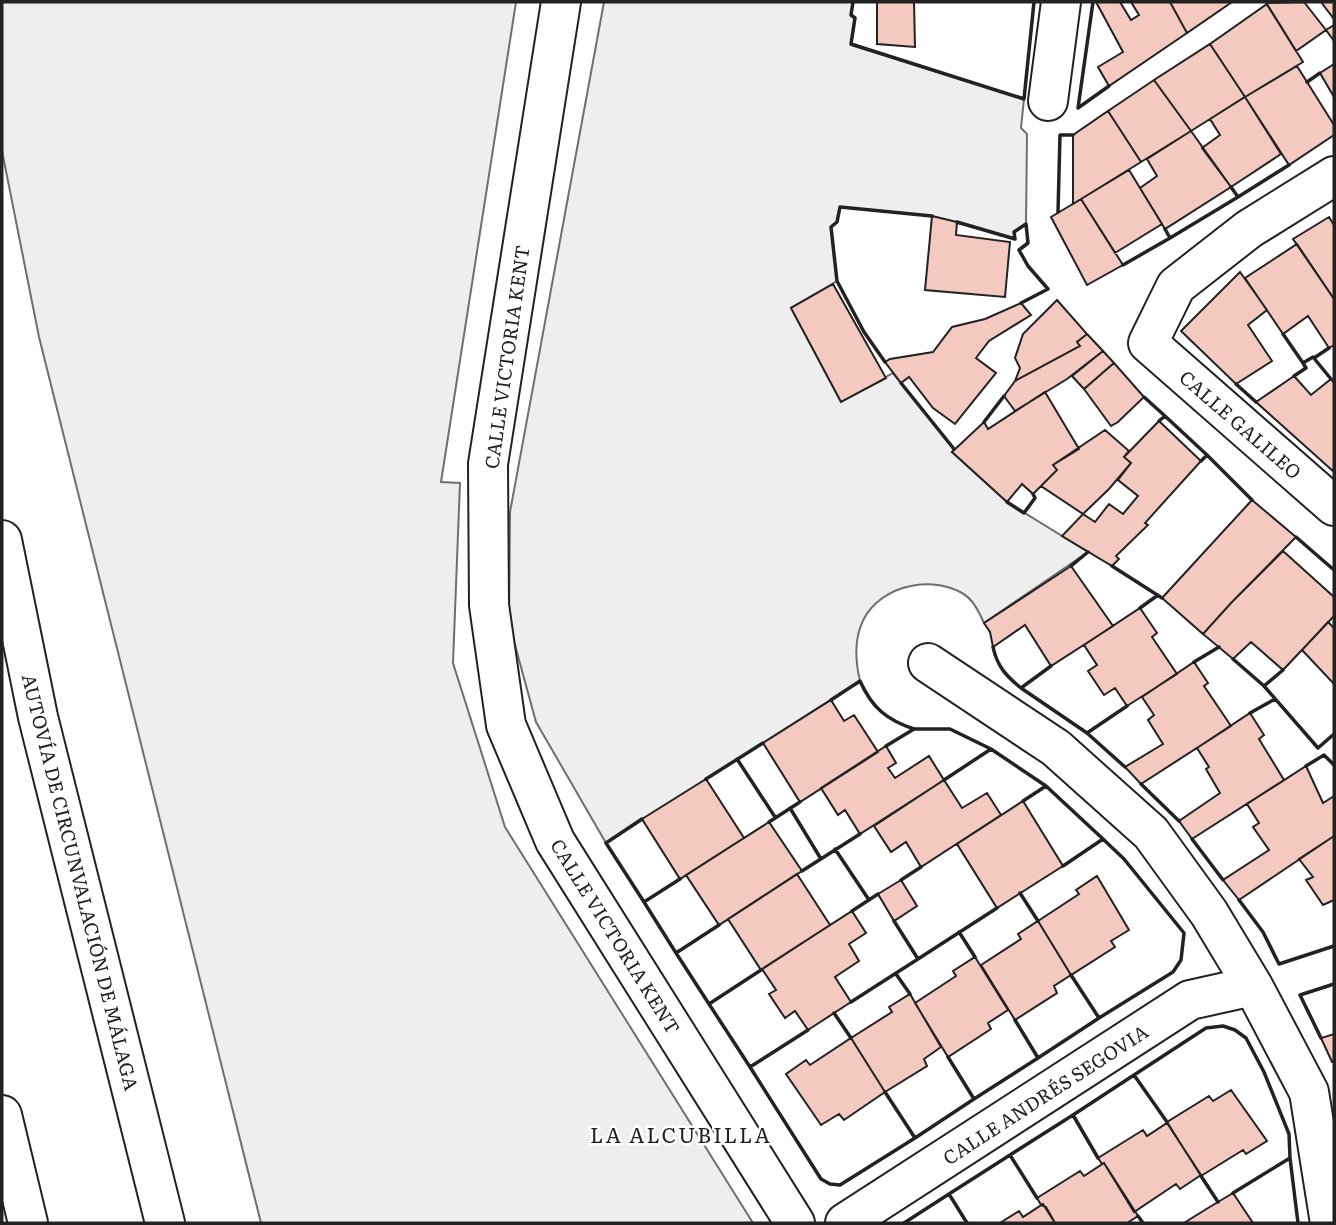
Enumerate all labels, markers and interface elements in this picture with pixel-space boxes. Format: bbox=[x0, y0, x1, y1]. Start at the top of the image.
street label: CALLE VICTORIA KENT bbox=[476, 243, 536, 471]
street label: CALLE GALILEO bbox=[1174, 363, 1308, 485]
street label: AUTOVÍA DE CIRCUNVALACIÓN DE MÁLAGA bbox=[16, 671, 146, 1093]
street label: CALLE VICTORIA KENT bbox=[544, 833, 688, 1039]
street label: CALLE ANDRÉS SEGOVIA bbox=[937, 1017, 1153, 1171]
district label: LA ALCUBILLA bbox=[590, 1118, 772, 1149]

